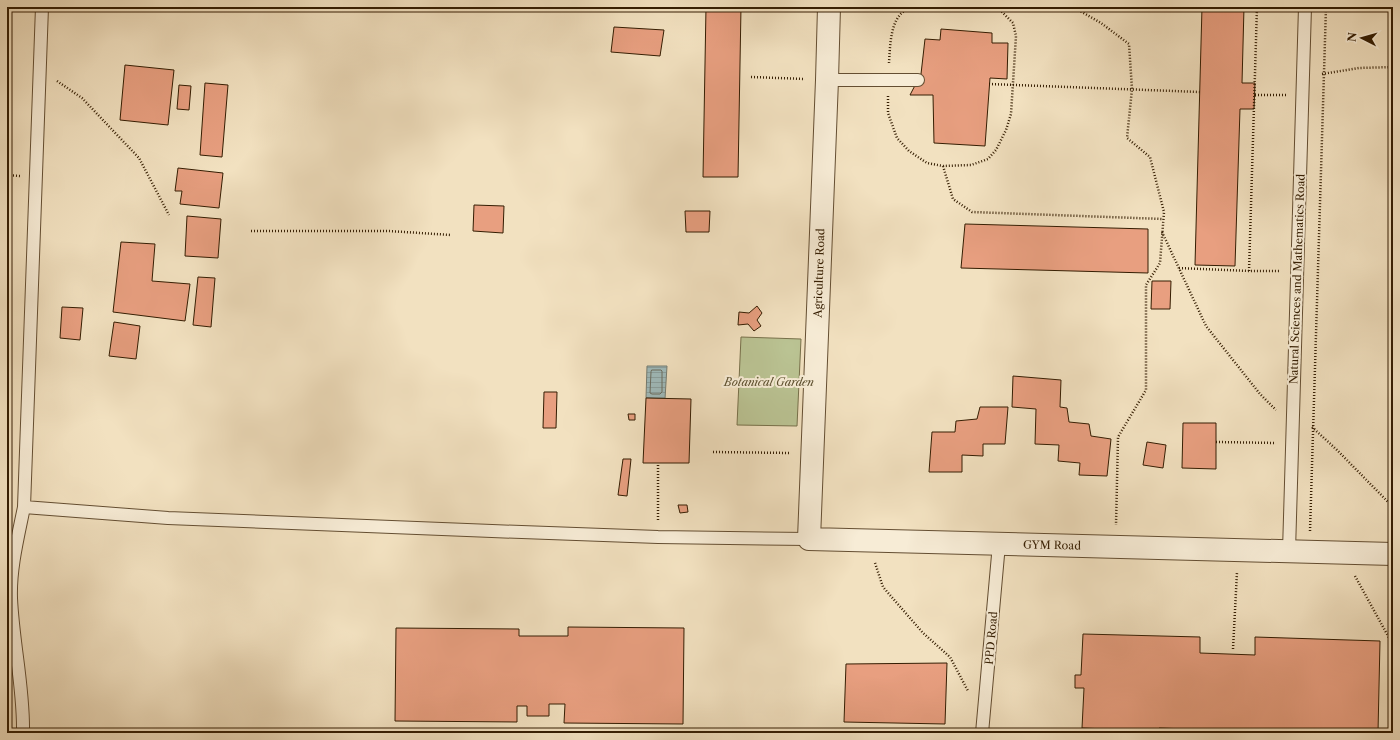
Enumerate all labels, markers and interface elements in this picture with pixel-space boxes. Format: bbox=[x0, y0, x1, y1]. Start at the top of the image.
north arrow bbox=[1342, 18, 1382, 58]
text: N bbox=[1345, 31, 1360, 42]
street label: Natural Sciences and Mathematics Road bbox=[1286, 173, 1308, 384]
street label: Agriculture Road bbox=[810, 228, 828, 319]
park label: Botanical Garden bbox=[723, 375, 814, 389]
street label: GYM Road bbox=[1023, 537, 1081, 553]
street label: PPD Road bbox=[982, 610, 1000, 665]

